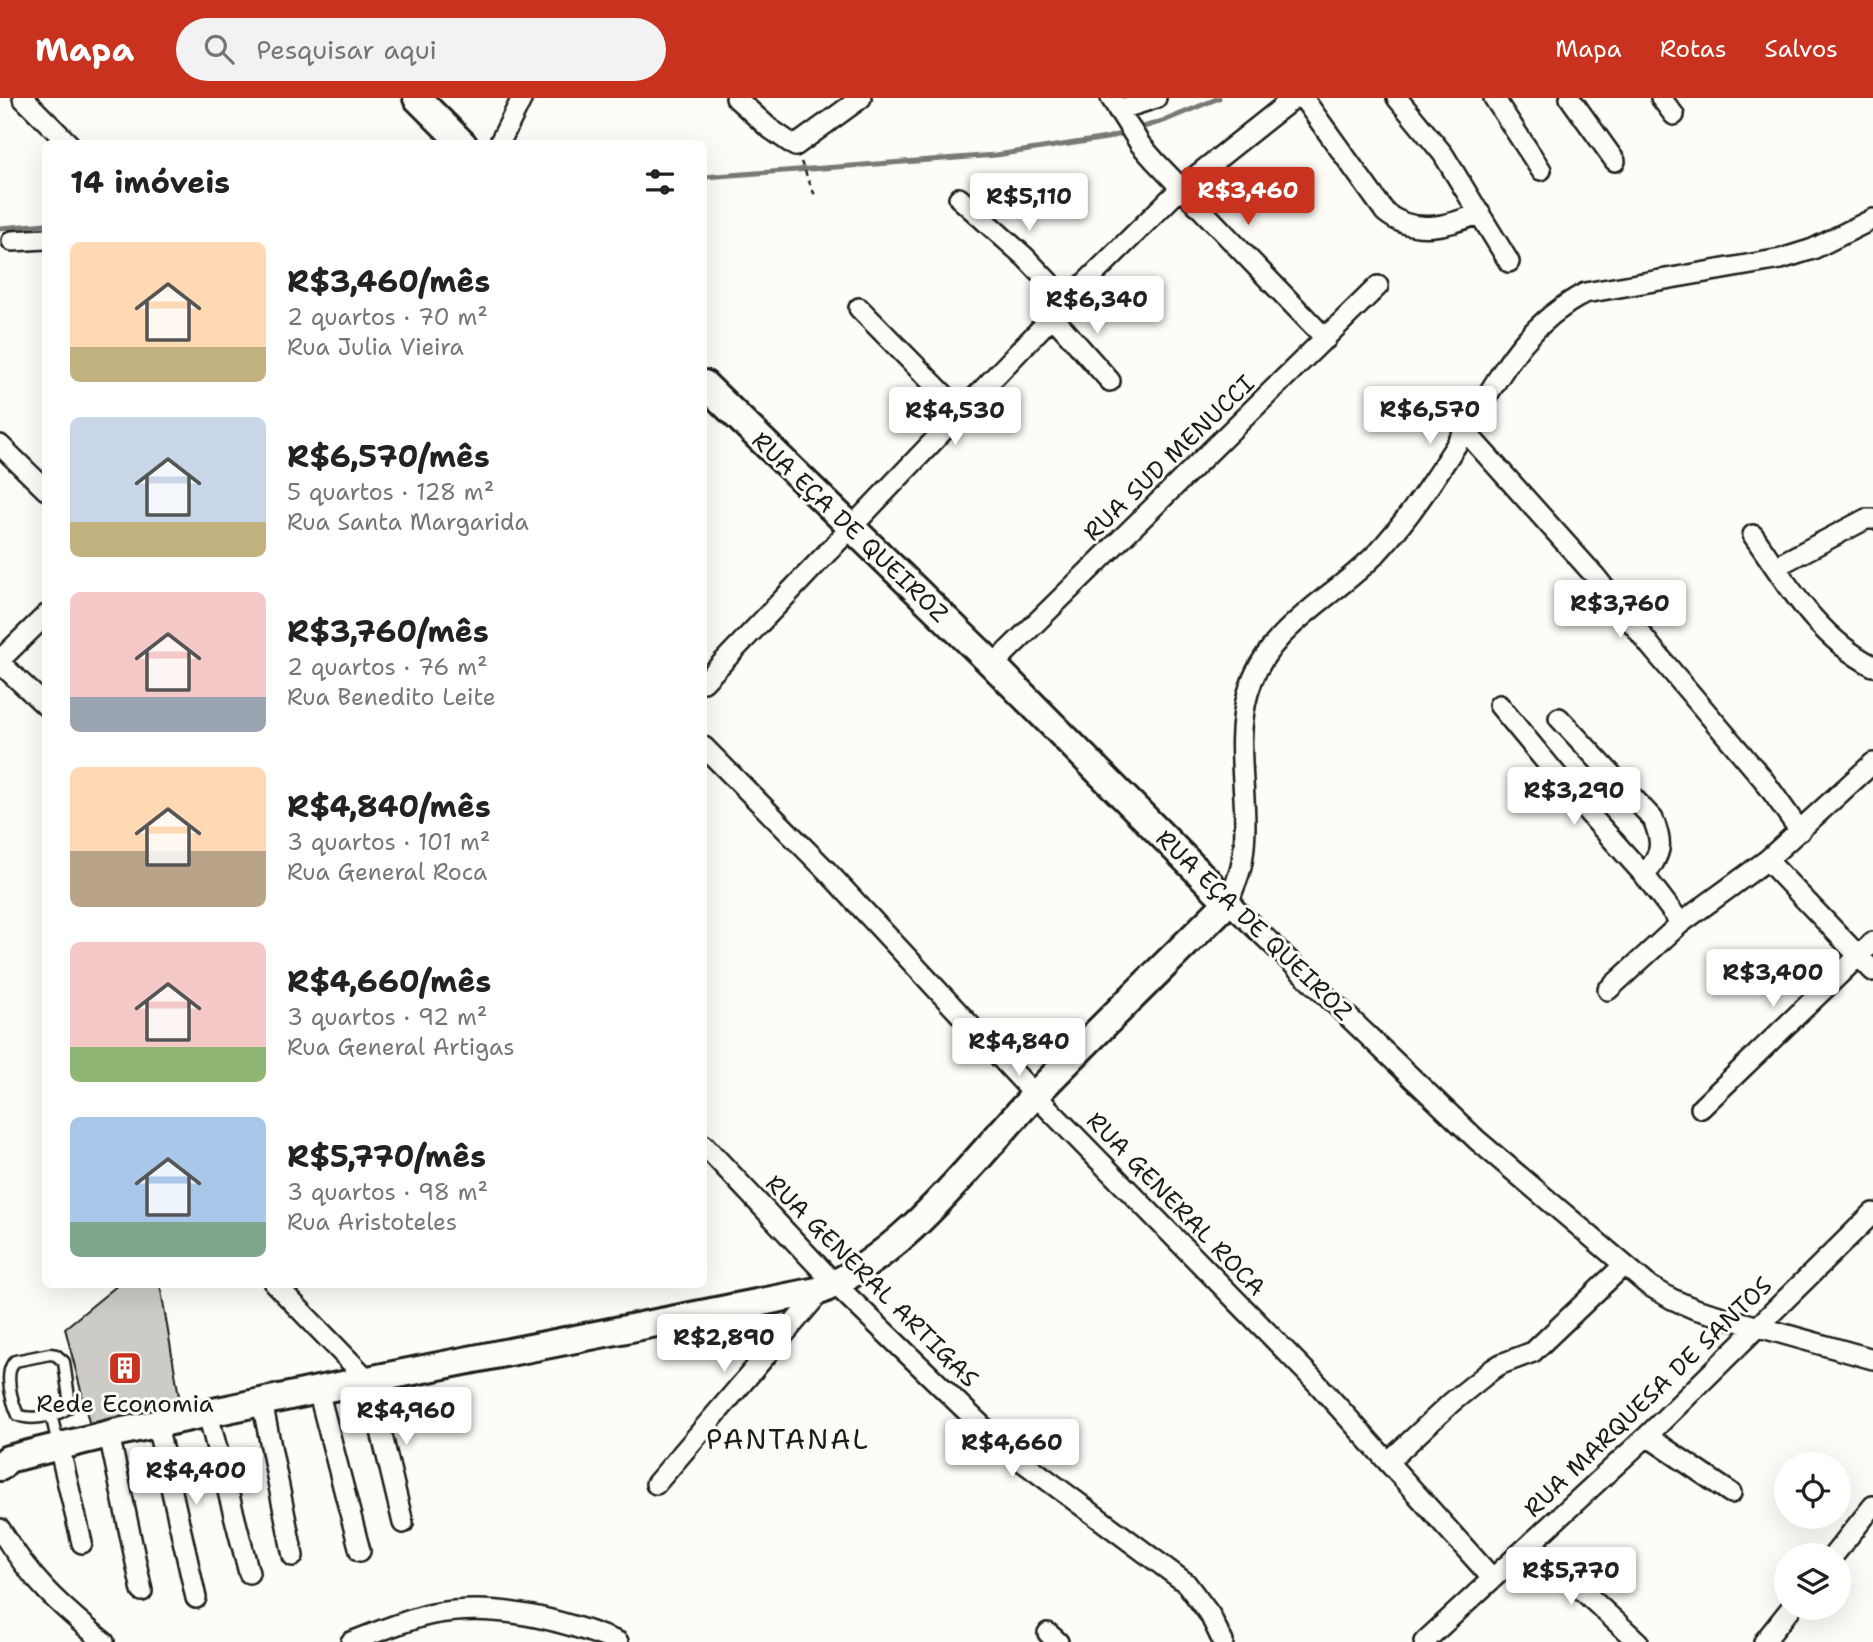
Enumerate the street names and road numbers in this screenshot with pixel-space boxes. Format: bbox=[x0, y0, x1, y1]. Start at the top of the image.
street label: RUA SUD MENUCCI bbox=[1077, 368, 1261, 548]
street label: RUA EÇA DE QUEIROZ bbox=[745, 425, 955, 629]
street label: RUA EÇA DE QUEIROZ bbox=[1149, 823, 1359, 1027]
street label: RUA GENERAL ROCA bbox=[1080, 1105, 1272, 1303]
street label: RUA GENERAL ARTIGAS bbox=[759, 1168, 985, 1394]
street label: RUA MARQUESA DE SANTOS bbox=[1517, 1270, 1779, 1524]

